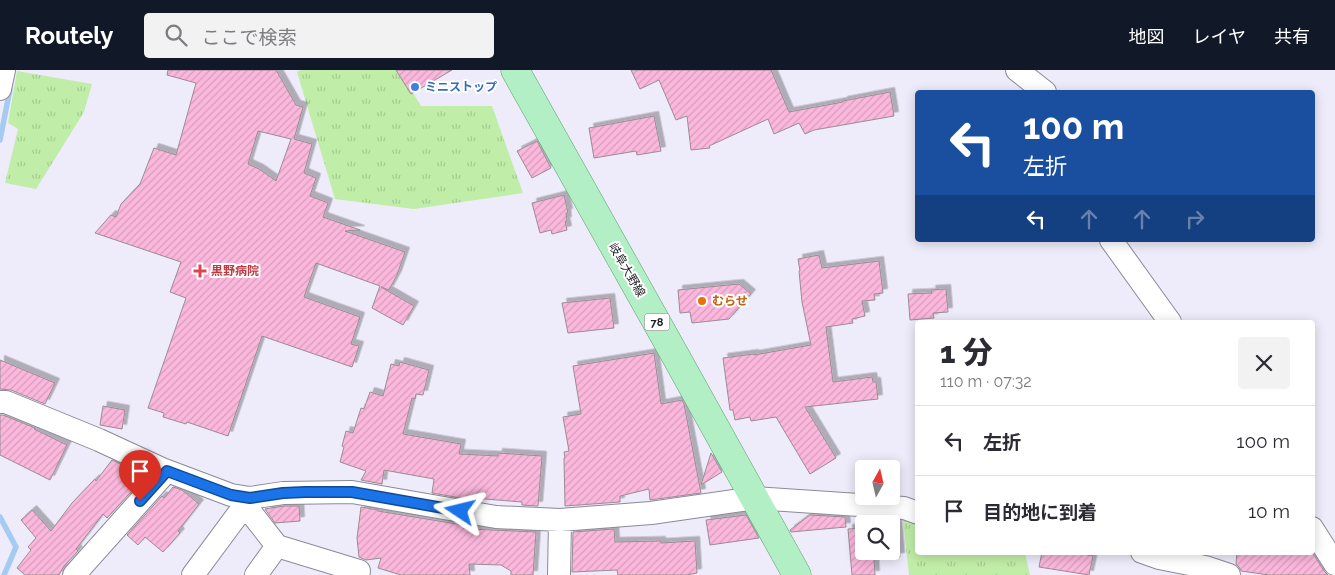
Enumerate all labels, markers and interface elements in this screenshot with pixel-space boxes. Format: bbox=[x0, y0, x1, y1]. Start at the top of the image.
search box bbox=[144, 13, 494, 58]
text: Routely bbox=[25, 21, 114, 50]
icon: search bbox=[162, 21, 190, 49]
text: ここで検索 bbox=[202, 26, 297, 48]
text: 地図 bbox=[1129, 26, 1165, 47]
text: レイヤ bbox=[1193, 26, 1246, 47]
text: 共有 bbox=[1274, 26, 1310, 47]
place label: ミニストップ bbox=[425, 80, 497, 94]
marker: ミニストップ bbox=[409, 81, 421, 93]
text: 100 m bbox=[1023, 106, 1124, 147]
icon: left bbox=[940, 110, 1005, 175]
text: 左折 bbox=[1023, 153, 1067, 179]
icon: left bbox=[1022, 205, 1050, 233]
icon: ahead bbox=[1075, 205, 1103, 233]
icon: ahead bbox=[1128, 205, 1156, 233]
icon: right bbox=[1181, 205, 1209, 233]
street label: 岐阜大野線 bbox=[606, 241, 648, 299]
marker: 黒野病院 bbox=[193, 264, 207, 278]
place label: 黒野病院 bbox=[211, 264, 259, 278]
place label: むらせ bbox=[712, 294, 748, 308]
marker: むらせ bbox=[696, 295, 708, 307]
road number: 78 bbox=[644, 313, 670, 330]
text: 1 分 bbox=[940, 335, 993, 370]
button: close bbox=[1238, 337, 1290, 389]
text: 110 m · 07:32 bbox=[940, 372, 1032, 391]
icon: left bbox=[940, 427, 968, 455]
text: 100 m bbox=[1236, 430, 1290, 452]
text: 左折 bbox=[983, 431, 1021, 453]
pin bbox=[119, 450, 161, 501]
icon: arrive bbox=[126, 457, 154, 485]
north arrow bbox=[855, 460, 900, 505]
map controls bbox=[855, 460, 900, 560]
position arrow bbox=[433, 484, 485, 536]
icon: arrive bbox=[940, 497, 968, 525]
text: 10 m bbox=[1248, 500, 1290, 522]
text: 目的地に到着 bbox=[983, 501, 1097, 523]
button: search bbox=[855, 515, 900, 560]

